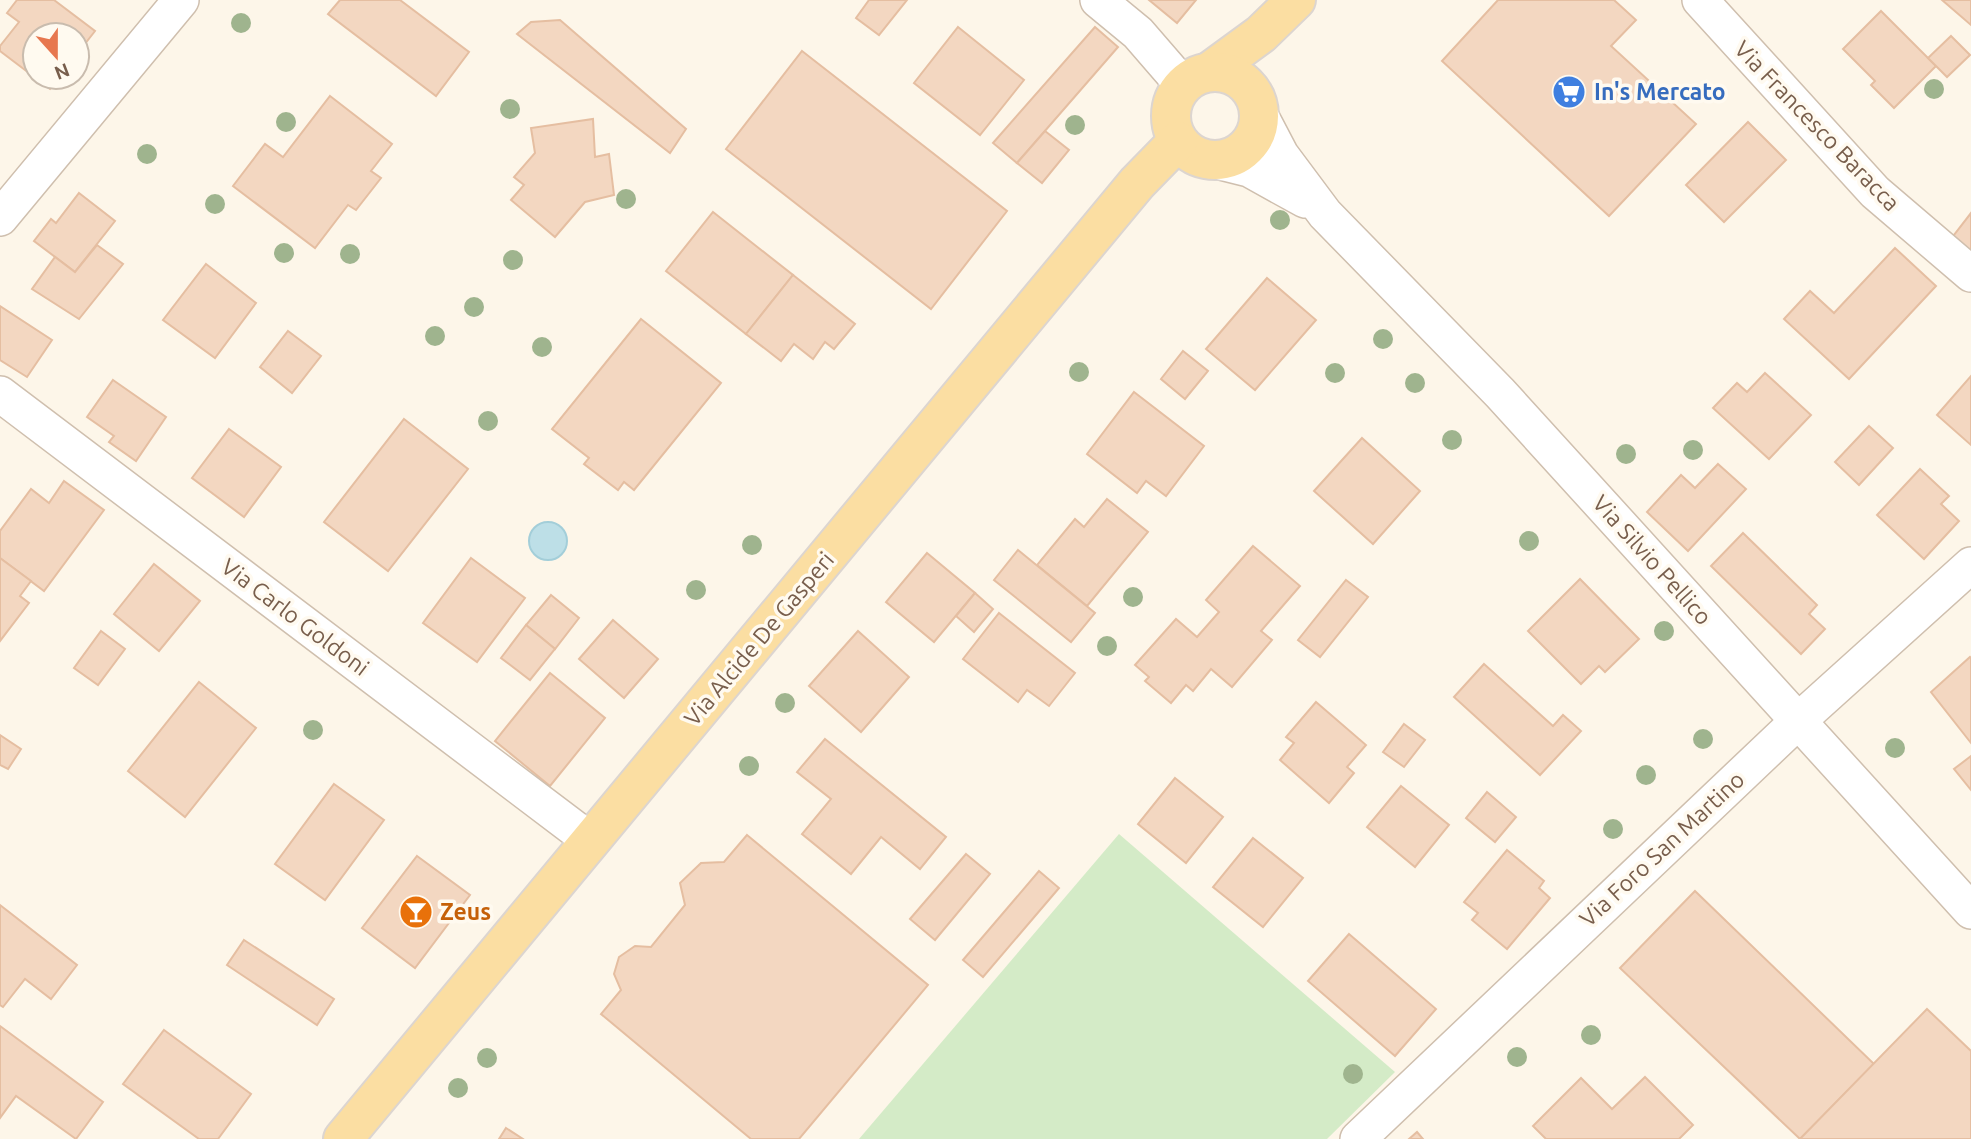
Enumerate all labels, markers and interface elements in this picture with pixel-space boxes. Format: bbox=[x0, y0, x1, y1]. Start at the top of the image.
north arrow bbox=[21, 21, 91, 91]
street label: Via Francesco Baracca bbox=[1730, 36, 1905, 216]
text: N bbox=[52, 59, 73, 85]
supermarket icon: In's Mercato bbox=[1550, 73, 1588, 111]
place label: In's Mercato bbox=[1594, 79, 1726, 104]
street label: Via Silvio Pellico bbox=[1588, 490, 1717, 629]
street label: Via Alcide De Gasperi bbox=[679, 547, 838, 730]
street label: Via Carlo Goldoni bbox=[217, 553, 374, 680]
street label: Via Foro San Martino bbox=[1575, 766, 1749, 931]
bar icon: Zeus bbox=[397, 893, 435, 931]
place label: Zeus bbox=[440, 899, 491, 924]

